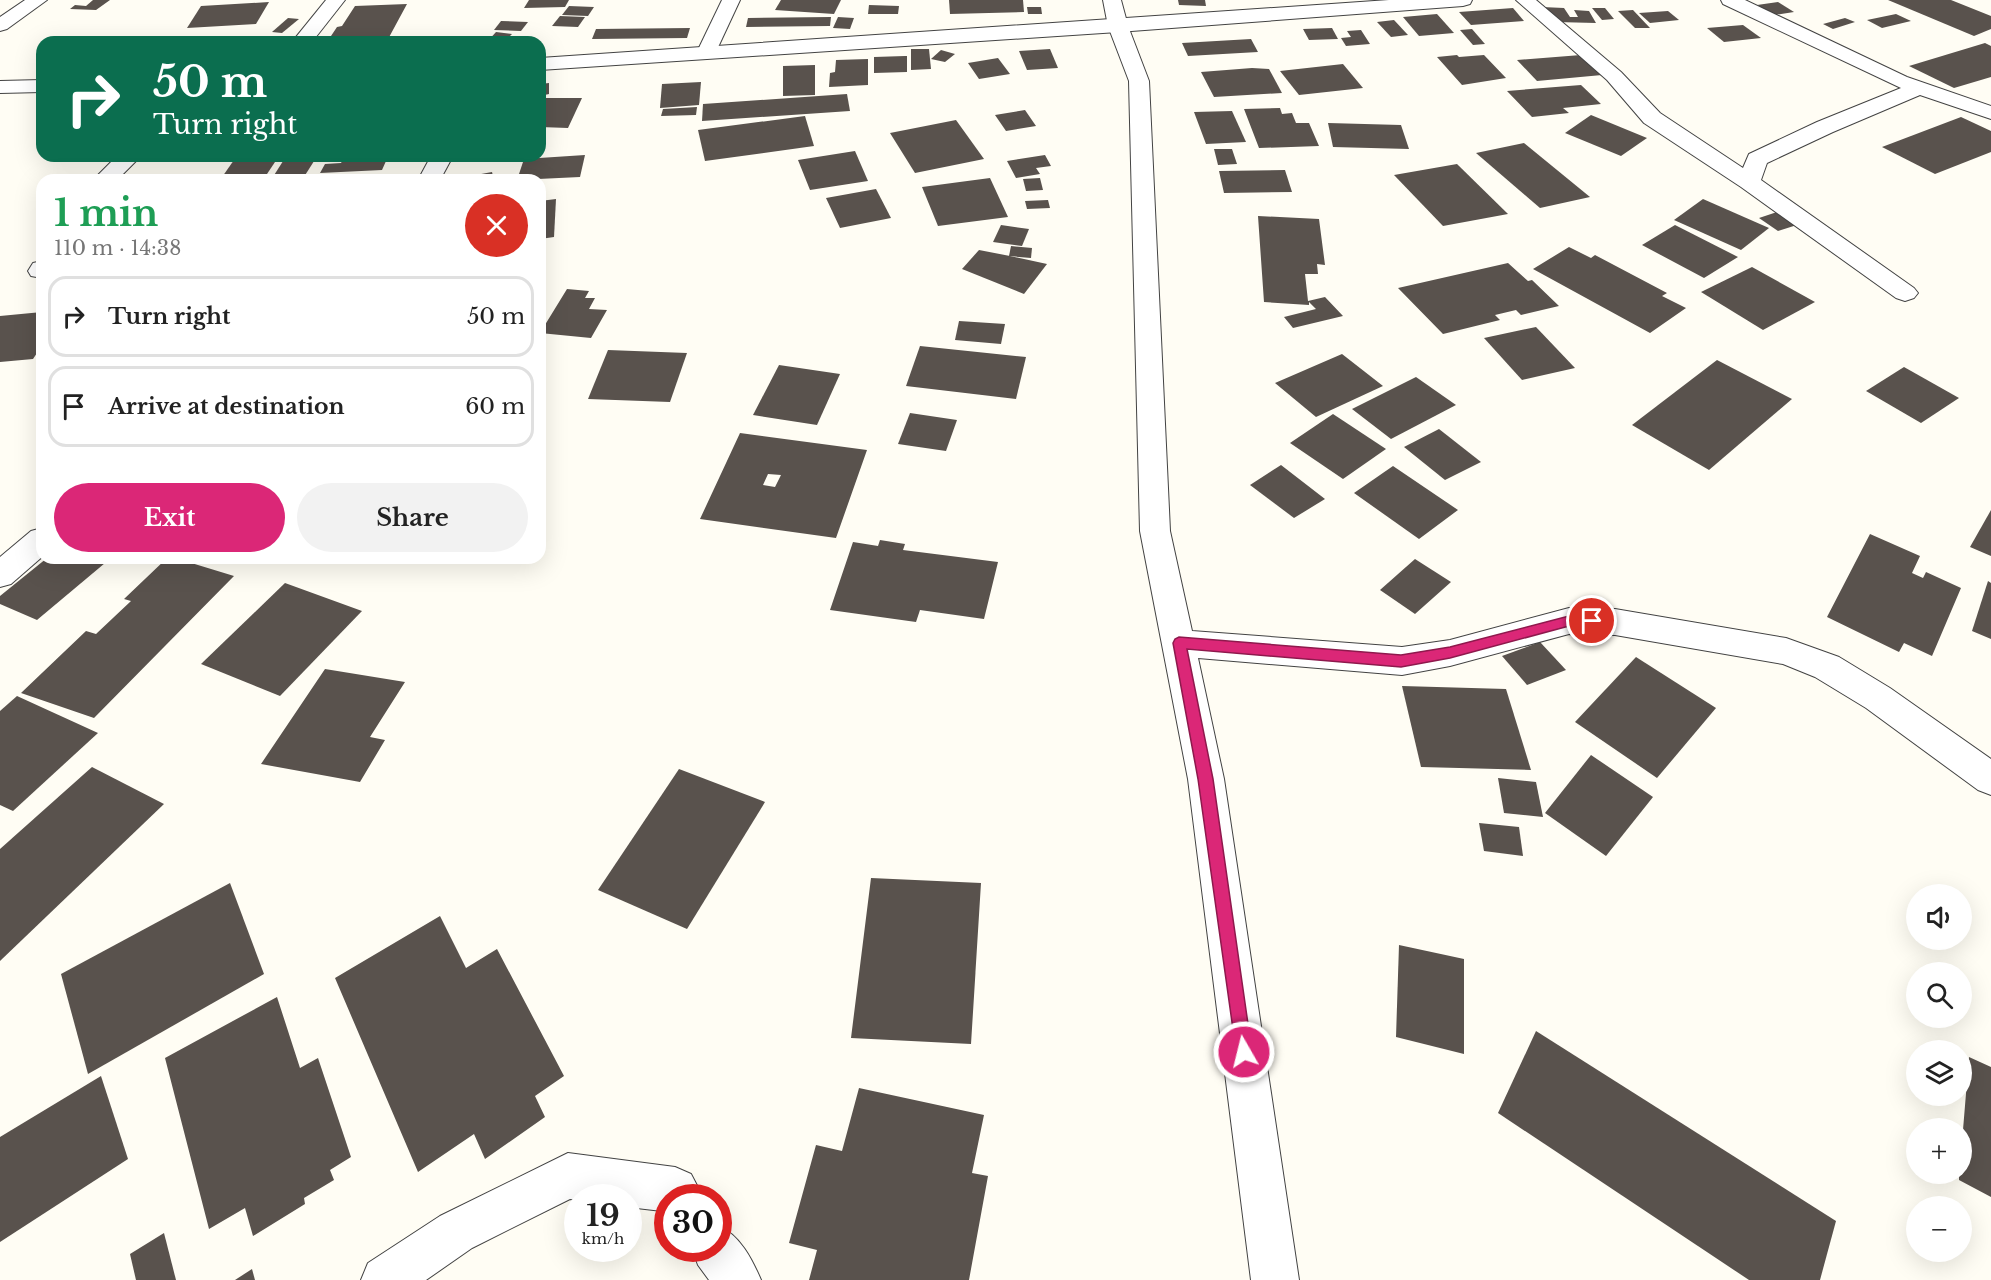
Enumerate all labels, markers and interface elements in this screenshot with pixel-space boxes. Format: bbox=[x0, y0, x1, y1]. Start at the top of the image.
text: 50 m bbox=[153, 56, 267, 108]
icon: right bbox=[54, 60, 132, 138]
text: Turn right bbox=[153, 108, 297, 141]
text: 1 min bbox=[54, 191, 158, 236]
button: close bbox=[465, 194, 528, 257]
text: 110 m · 14:38 bbox=[54, 236, 181, 260]
icon: right bbox=[57, 300, 90, 333]
text: Turn right bbox=[108, 303, 230, 330]
text: 50 m bbox=[467, 303, 525, 330]
icon: arrive bbox=[57, 390, 90, 423]
text: Arrive at destination bbox=[108, 393, 345, 420]
text: 60 m bbox=[465, 393, 525, 420]
button: Exit bbox=[54, 483, 285, 552]
button: Share bbox=[297, 483, 528, 552]
pin bbox=[1566, 595, 1617, 646]
icon: arrive bbox=[1575, 604, 1608, 637]
map controls bbox=[1906, 884, 1972, 1262]
button: sound bbox=[1906, 884, 1972, 950]
button: search bbox=[1906, 962, 1972, 1028]
position arrow bbox=[1212, 1020, 1276, 1084]
button: layers bbox=[1906, 1040, 1972, 1106]
button: + bbox=[1906, 1118, 1972, 1184]
speed limit sign: 30 bbox=[654, 1184, 732, 1262]
button: − bbox=[1906, 1196, 1972, 1262]
text: 19 bbox=[586, 1197, 620, 1234]
text: km/h bbox=[582, 1229, 624, 1248]

